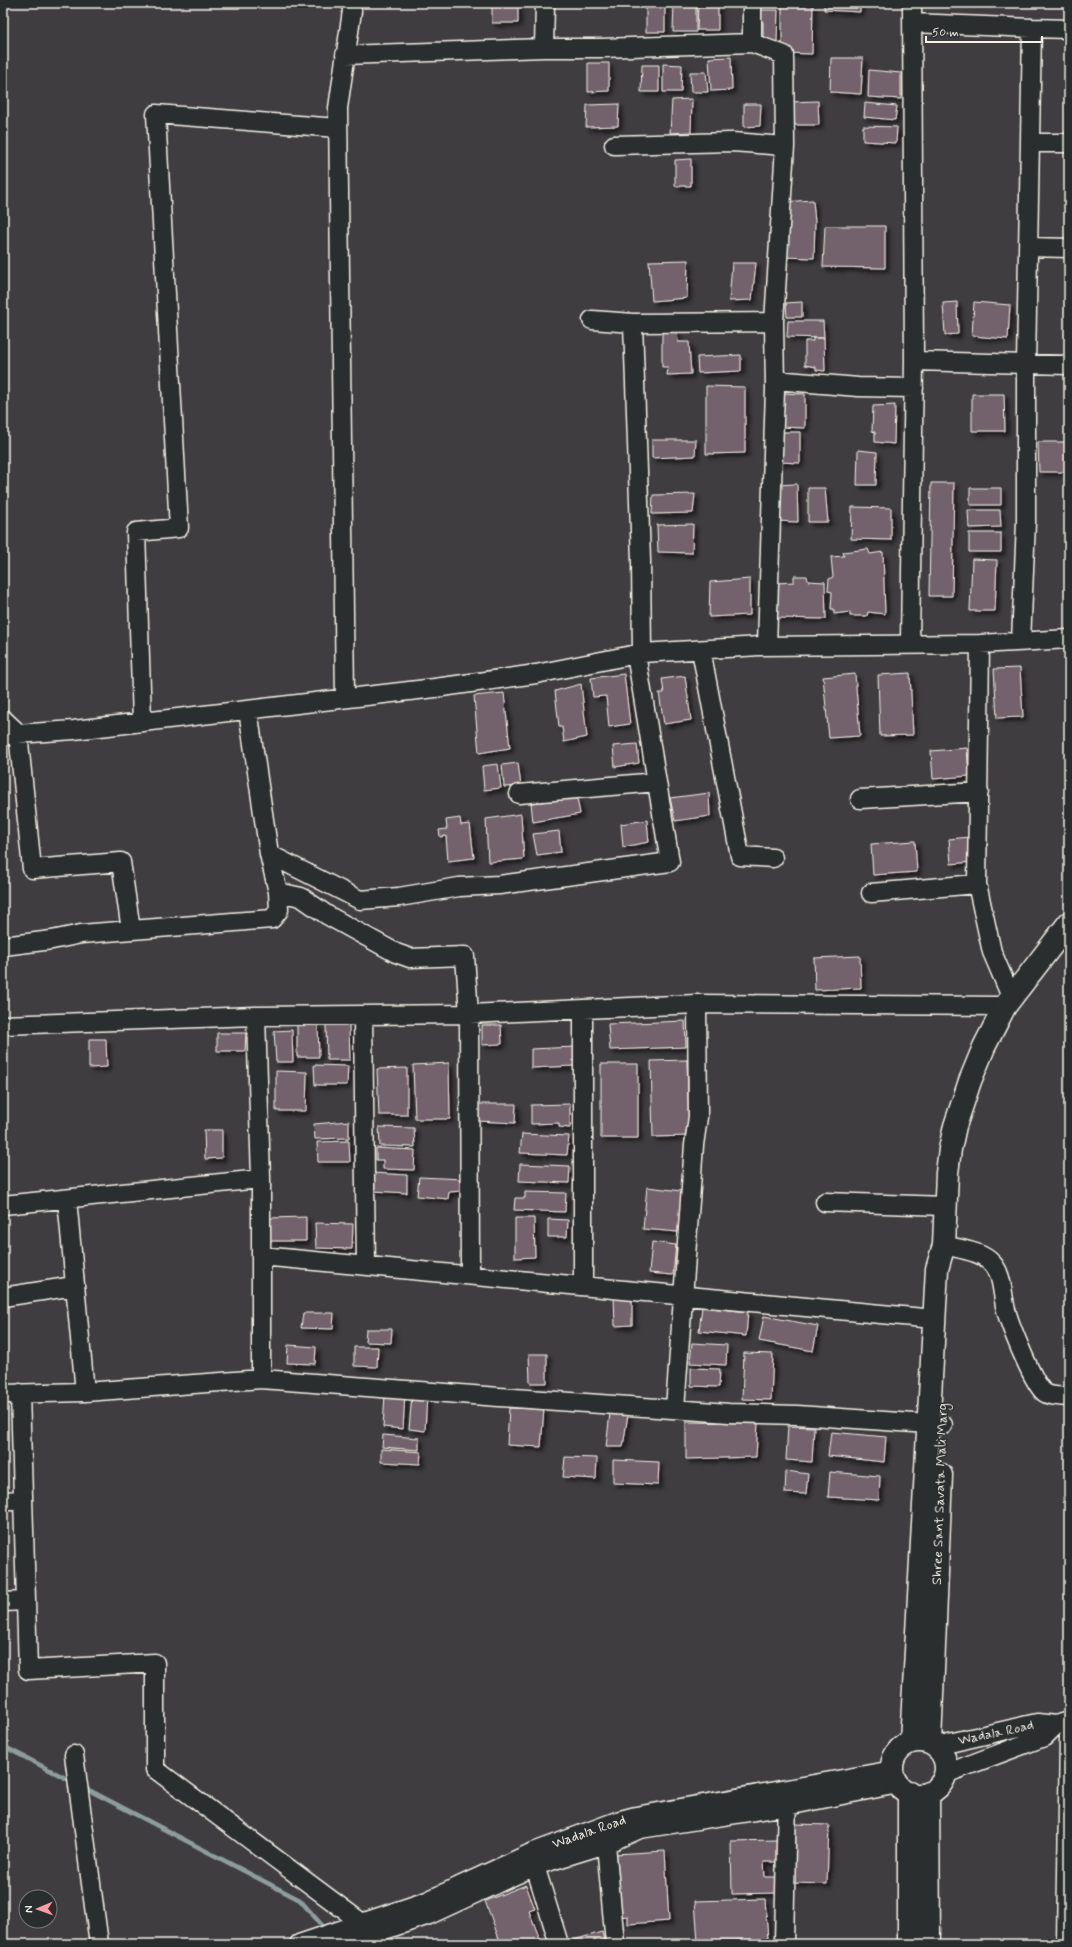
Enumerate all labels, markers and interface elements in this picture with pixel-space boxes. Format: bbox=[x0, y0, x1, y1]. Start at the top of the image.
scale bar bbox=[926, 18, 1042, 44]
text: 50 m bbox=[932, 25, 959, 41]
street label: Shree Sant Savata Mali Marg bbox=[928, 1403, 953, 1585]
street label: Wadala Road bbox=[957, 1716, 1035, 1750]
street label: Wadala Road bbox=[550, 1811, 628, 1853]
north arrow bbox=[18, 1889, 58, 1929]
text: N bbox=[22, 1905, 36, 1913]

